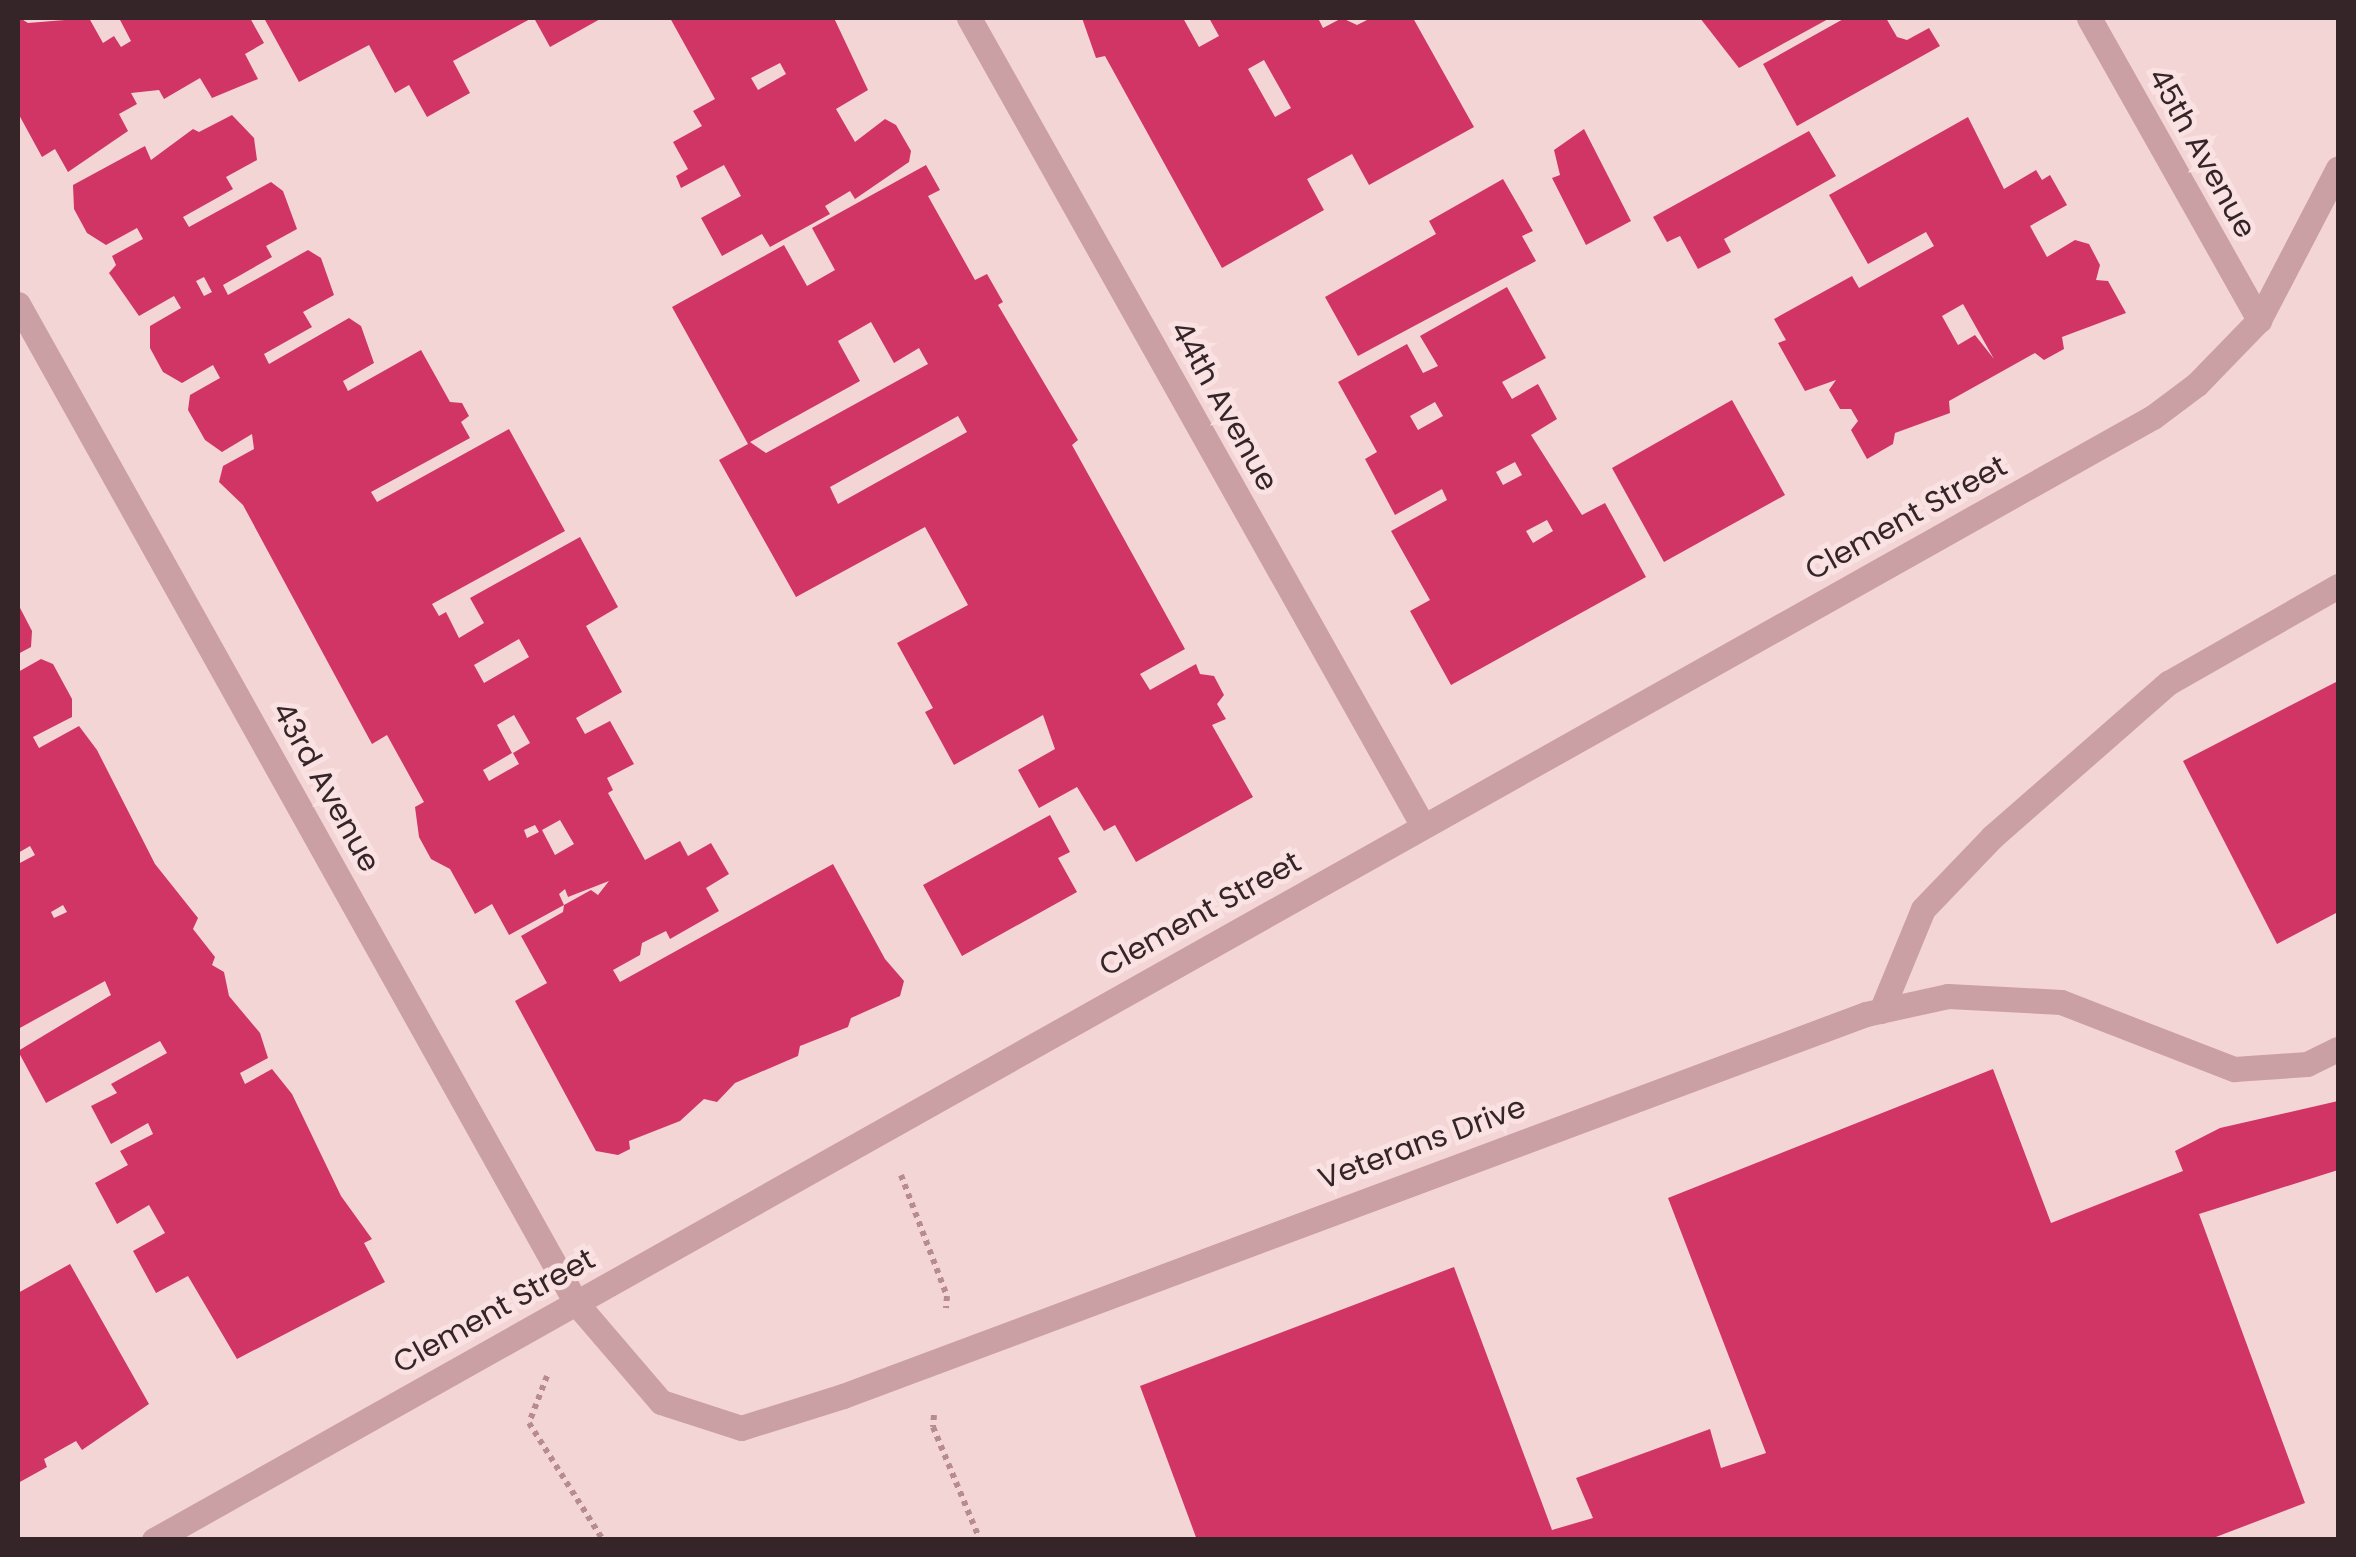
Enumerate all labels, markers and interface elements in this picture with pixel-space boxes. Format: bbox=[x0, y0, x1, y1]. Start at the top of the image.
street label: 45th Avenue bbox=[2141, 62, 2263, 244]
street label: 44th Avenue bbox=[1163, 315, 1285, 497]
street label: Clement Street bbox=[1799, 448, 2013, 588]
street label: 43rd Avenue bbox=[265, 696, 387, 878]
street label: Clement Street bbox=[1093, 844, 1307, 984]
street label: Veterans Drive bbox=[1313, 1089, 1531, 1197]
street label: Clement Street bbox=[387, 1241, 601, 1381]

